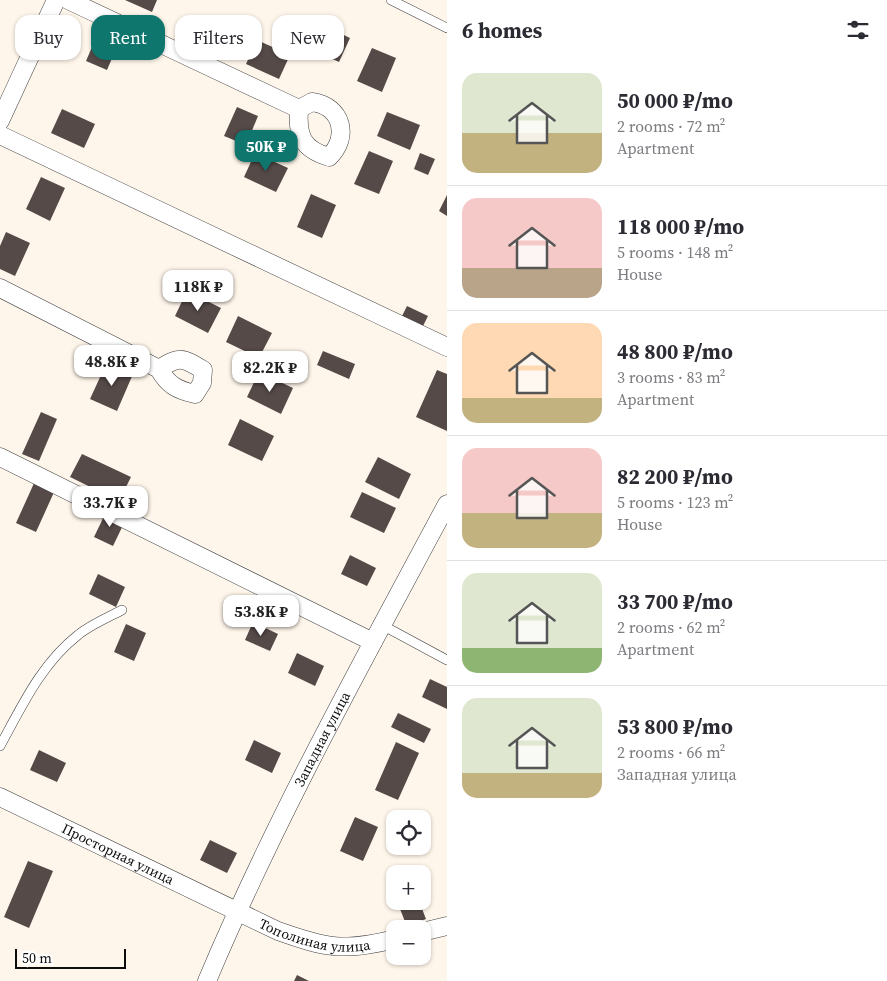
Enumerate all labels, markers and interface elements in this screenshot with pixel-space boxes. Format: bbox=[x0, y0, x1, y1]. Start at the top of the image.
chip: Buy bbox=[15, 15, 81, 60]
chip: Rent bbox=[91, 15, 165, 60]
chip: Filters bbox=[175, 15, 262, 60]
chip: New bbox=[272, 15, 344, 60]
text: 6 homes bbox=[462, 16, 542, 45]
icon: filters bbox=[844, 16, 872, 44]
text: 50 000 ₽/mo bbox=[617, 86, 733, 115]
icon: home bbox=[502, 93, 562, 153]
text: 2 rooms · 72 m² bbox=[617, 115, 725, 137]
pin: 50K ₽ bbox=[231, 130, 301, 172]
text: 50K ₽ bbox=[246, 135, 286, 157]
text: Apartment bbox=[617, 137, 694, 159]
text: 118 000 ₽/mo bbox=[617, 212, 744, 241]
icon: home bbox=[502, 218, 562, 278]
text: 5 rooms · 148 m² bbox=[617, 241, 733, 263]
text: House bbox=[617, 263, 662, 285]
pin: 118K ₽ bbox=[157, 270, 239, 312]
text: 118K ₽ bbox=[173, 275, 223, 297]
text: 48 800 ₽/mo bbox=[617, 337, 733, 366]
icon: home bbox=[502, 343, 562, 403]
pin: 48.8K ₽ bbox=[66, 344, 158, 387]
text: 48.8K ₽ bbox=[85, 350, 139, 372]
pin: 82.2K ₽ bbox=[224, 350, 316, 393]
text: 82.2K ₽ bbox=[243, 356, 297, 378]
text: 3 rooms · 83 m² bbox=[617, 366, 725, 388]
text: Apartment bbox=[617, 388, 694, 410]
text: 82 200 ₽/mo bbox=[617, 462, 733, 491]
icon: home bbox=[502, 468, 562, 528]
pin: 33.7K ₽ bbox=[64, 486, 156, 528]
text: 33.7K ₽ bbox=[83, 491, 137, 513]
text: 5 rooms · 123 m² bbox=[617, 491, 733, 513]
text: House bbox=[617, 513, 662, 535]
text: 33 700 ₽/mo bbox=[617, 587, 733, 616]
icon: home bbox=[502, 593, 562, 653]
pin: 53.8K ₽ bbox=[215, 594, 307, 637]
text: 53.8K ₽ bbox=[234, 600, 288, 622]
text: 2 rooms · 62 m² bbox=[617, 616, 725, 638]
text: Apartment bbox=[617, 638, 694, 660]
street label: Западная улица bbox=[289, 687, 355, 790]
text: 53 800 ₽/mo bbox=[617, 712, 733, 741]
icon: home bbox=[502, 718, 562, 778]
text: 2 rooms · 66 m² bbox=[617, 741, 725, 763]
text: Западная улица bbox=[617, 763, 737, 785]
map controls bbox=[386, 810, 431, 965]
button: locate bbox=[386, 810, 431, 855]
street label: Просторная улица bbox=[59, 818, 178, 890]
button: + bbox=[386, 865, 431, 910]
street label: Тополиная улица bbox=[256, 913, 372, 957]
button: − bbox=[386, 920, 431, 965]
scale bar bbox=[15, 946, 126, 969]
text: 50 m bbox=[22, 948, 52, 968]

